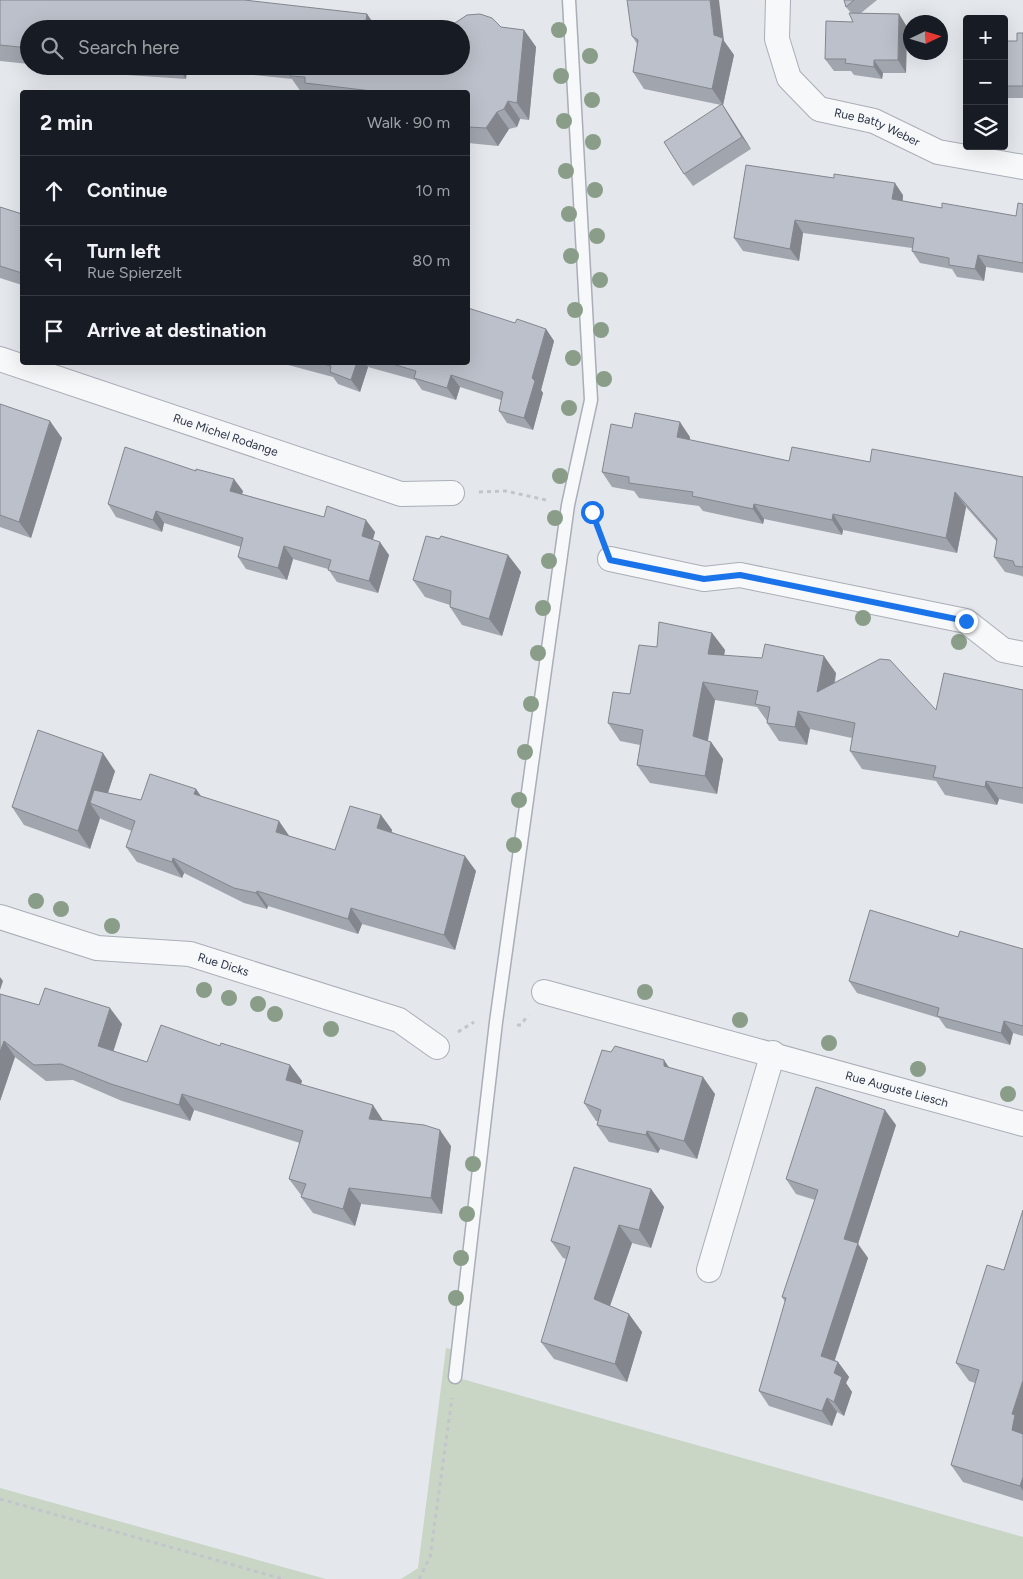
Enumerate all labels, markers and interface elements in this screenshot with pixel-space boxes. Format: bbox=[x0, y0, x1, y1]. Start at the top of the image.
north arrow bbox=[903, 15, 948, 60]
map controls bbox=[963, 15, 1008, 150]
button: + bbox=[963, 15, 1008, 60]
search box bbox=[20, 20, 470, 75]
icon: search bbox=[38, 34, 66, 62]
text: Search here bbox=[78, 36, 180, 59]
button: − bbox=[963, 60, 1008, 105]
street label: Rue Batty Weber bbox=[833, 105, 922, 149]
button: layers bbox=[963, 105, 1008, 150]
text: 2 min bbox=[40, 110, 93, 135]
text: Walk · 90 m bbox=[367, 113, 450, 132]
icon: ahead bbox=[40, 177, 68, 205]
text: Continue bbox=[87, 179, 167, 202]
text: 10 m bbox=[416, 181, 450, 200]
text: Turn left bbox=[87, 240, 161, 263]
icon: left bbox=[40, 247, 68, 275]
text: 80 m bbox=[412, 251, 450, 270]
text: Rue Spierzelt bbox=[87, 263, 182, 282]
icon: arrive bbox=[40, 317, 68, 345]
text: Arrive at destination bbox=[87, 319, 266, 342]
street label: Rue Michel Rodange bbox=[171, 411, 280, 459]
route start bbox=[581, 501, 604, 524]
route end bbox=[955, 610, 978, 633]
street label: Rue Dicks bbox=[196, 950, 251, 979]
street label: Rue Auguste Liesch bbox=[844, 1068, 950, 1110]

